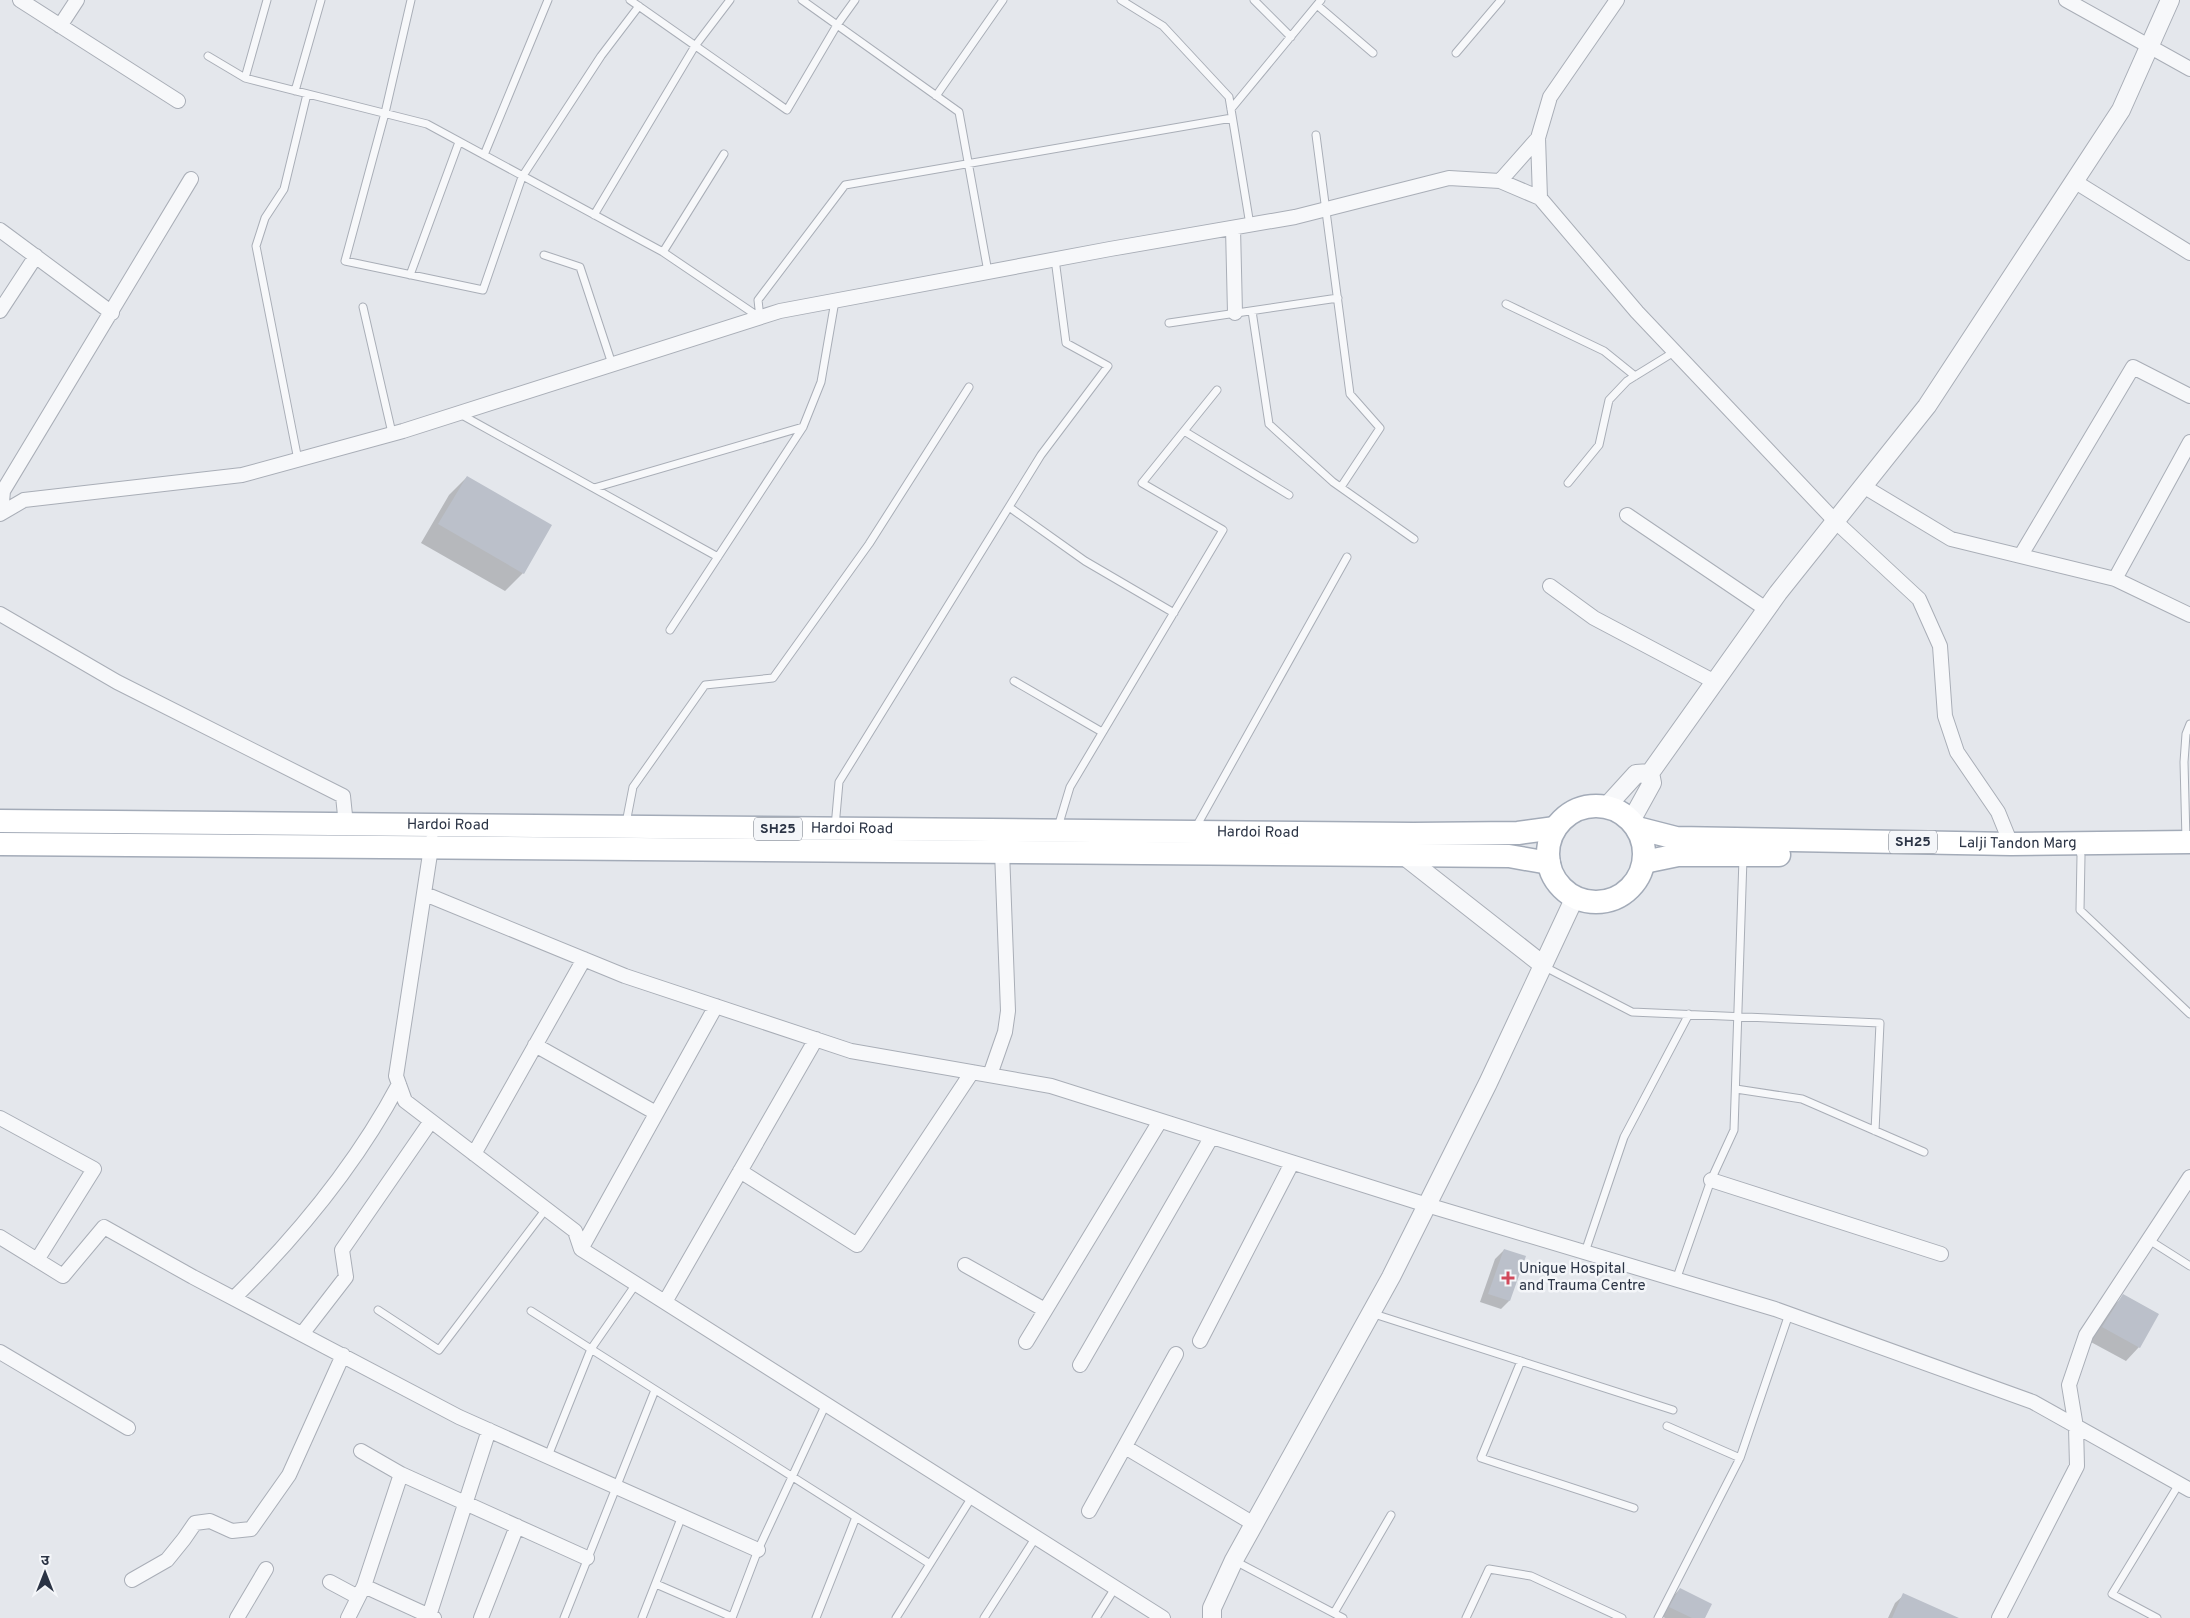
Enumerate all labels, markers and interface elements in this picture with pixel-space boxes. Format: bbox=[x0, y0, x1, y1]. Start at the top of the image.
street label: Hardoi Road bbox=[407, 815, 489, 835]
road number: SH25 bbox=[754, 818, 802, 841]
street label: Hardoi Road bbox=[811, 819, 893, 839]
street label: Hardoi Road bbox=[1217, 823, 1299, 842]
road number: SH25 bbox=[1889, 830, 1937, 854]
street label: Lalji Tandon Marg bbox=[1958, 834, 2077, 854]
place label: Unique Hospital and Trauma Centre bbox=[1519, 1260, 1646, 1296]
marker: Unique Hospital and Trauma Centre bbox=[1501, 1271, 1515, 1285]
north arrow bbox=[20, 1548, 70, 1598]
text: उ bbox=[41, 1553, 50, 1570]

